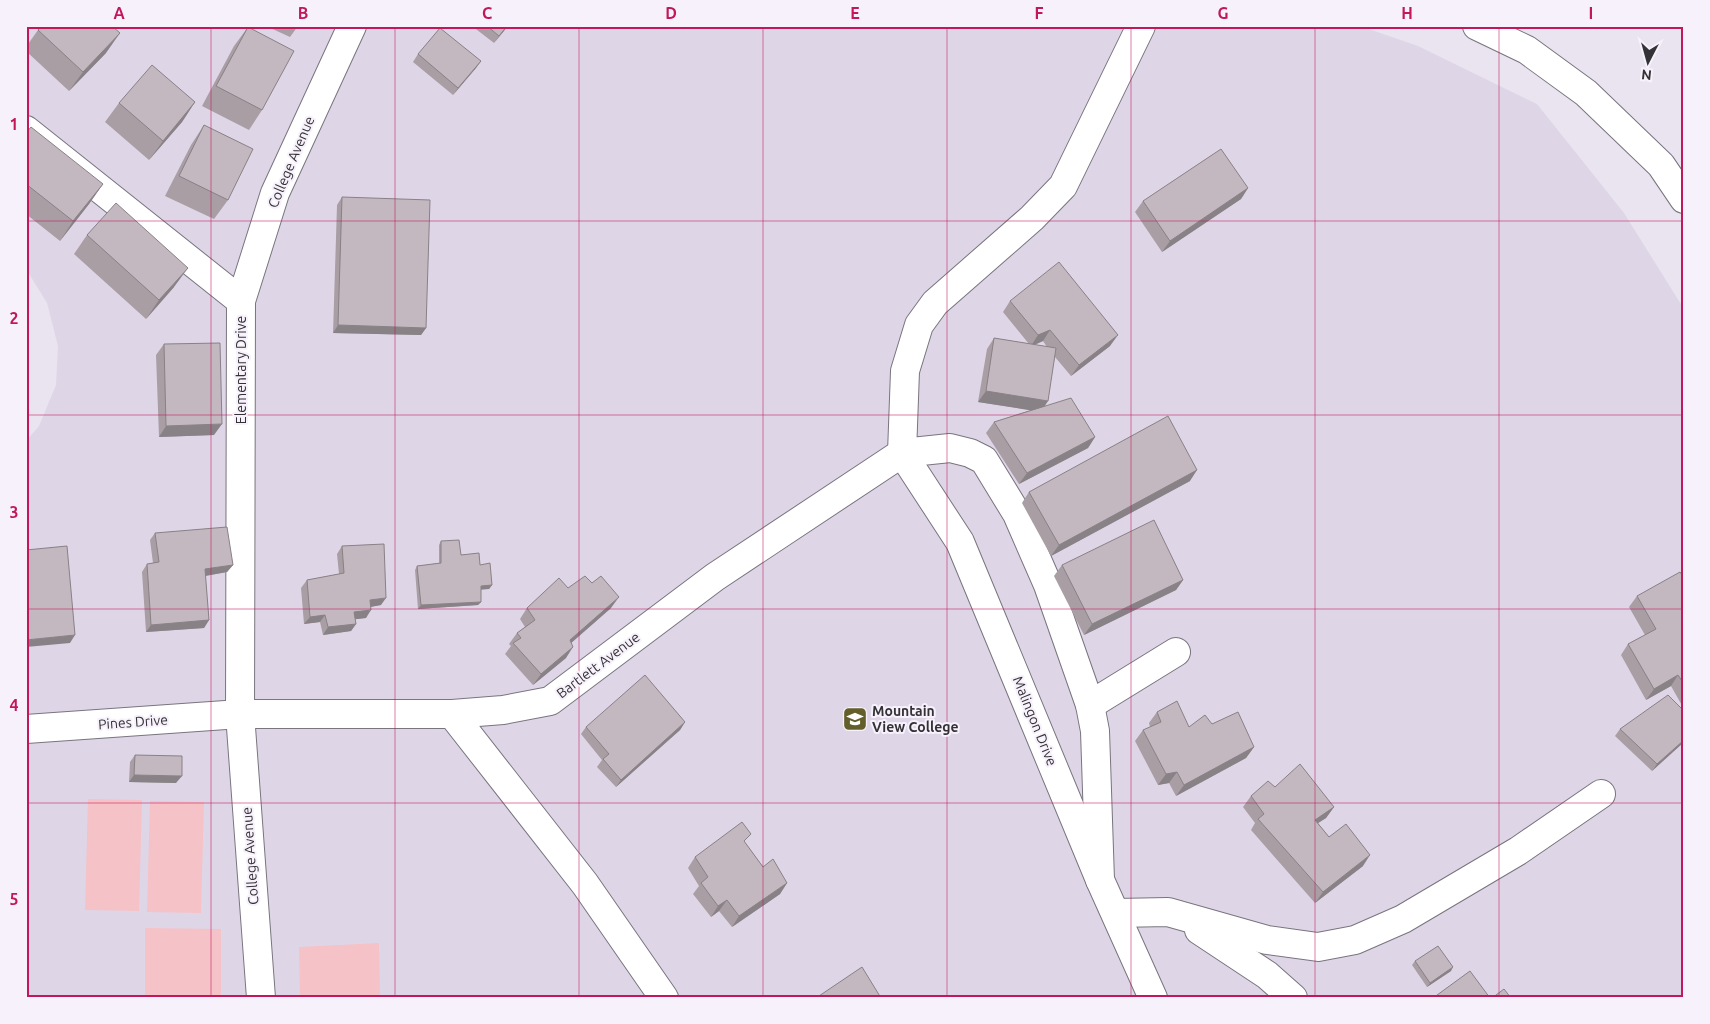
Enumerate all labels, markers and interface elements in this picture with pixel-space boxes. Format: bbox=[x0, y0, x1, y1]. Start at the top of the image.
text: A bbox=[113, 4, 125, 22]
text: B bbox=[298, 4, 308, 22]
text: C bbox=[482, 4, 492, 22]
text: D bbox=[665, 4, 677, 22]
text: E bbox=[850, 4, 860, 22]
text: F bbox=[1035, 4, 1044, 22]
text: G bbox=[1217, 4, 1229, 22]
text: H bbox=[1401, 4, 1413, 22]
text: I bbox=[1589, 4, 1593, 22]
north arrow bbox=[1622, 38, 1672, 88]
text: N bbox=[1641, 66, 1653, 83]
street label: College Avenue bbox=[264, 114, 318, 210]
text: 1 bbox=[9, 115, 19, 133]
text: 2 bbox=[9, 309, 19, 327]
street label: Elementary Drive bbox=[233, 316, 249, 424]
text: 3 bbox=[9, 503, 19, 521]
street label: Bartlett Avenue bbox=[553, 629, 643, 701]
street label: Malingon Drive bbox=[1010, 674, 1060, 768]
text: 4 bbox=[9, 696, 19, 714]
place label: Mountain View College bbox=[872, 703, 959, 735]
school or university icon: Mountain View College bbox=[842, 706, 868, 732]
street label: Pines Drive bbox=[98, 712, 168, 732]
street label: College Avenue bbox=[239, 807, 261, 905]
text: 5 bbox=[9, 890, 19, 908]

